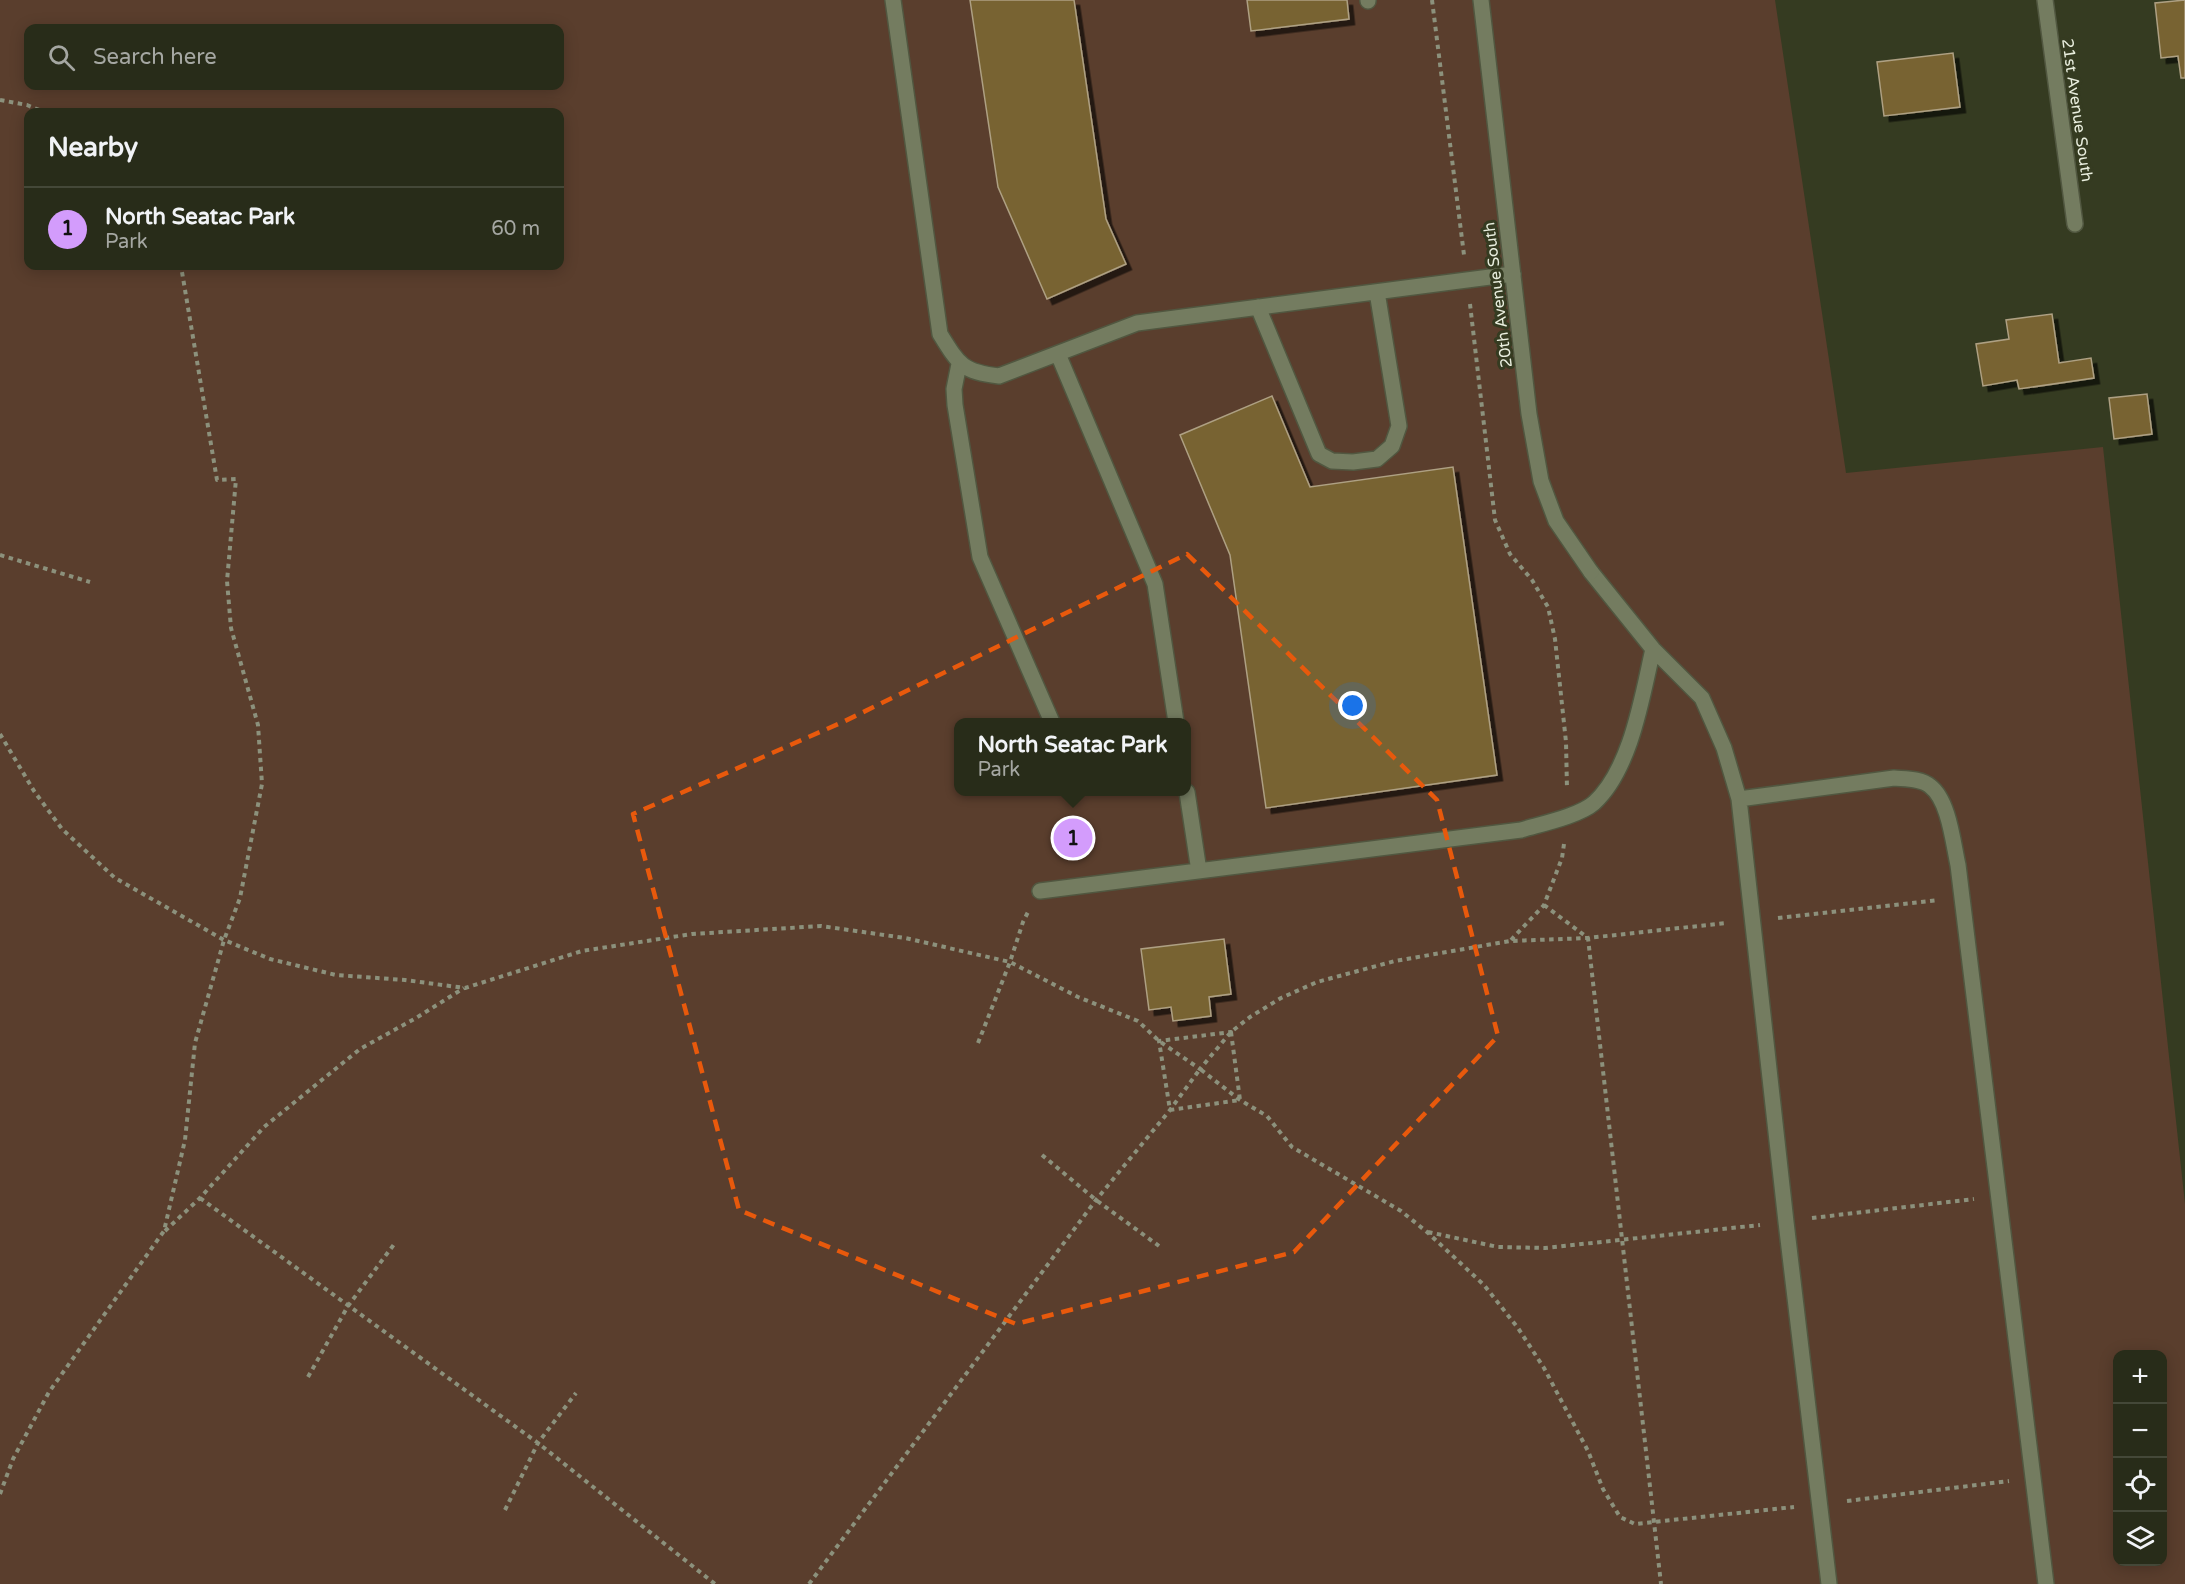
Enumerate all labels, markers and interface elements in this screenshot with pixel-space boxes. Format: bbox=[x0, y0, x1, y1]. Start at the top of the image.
search box bbox=[24, 24, 564, 90]
street label: 21st Avenue South bbox=[2057, 37, 2097, 183]
icon: search bbox=[45, 41, 78, 74]
text: Search here bbox=[93, 44, 217, 70]
text: Nearby bbox=[48, 132, 138, 163]
text: North Seatac Park bbox=[105, 204, 295, 230]
text: 1 bbox=[61, 217, 74, 241]
text: 60 m bbox=[491, 217, 540, 241]
street label: 20th Avenue South bbox=[1479, 221, 1517, 369]
text: Park bbox=[105, 230, 148, 254]
your location bbox=[1338, 691, 1367, 720]
popup bbox=[954, 718, 1191, 796]
text: North Seatac Park bbox=[978, 732, 1168, 758]
text: Park bbox=[978, 758, 1020, 782]
pin: 1 bbox=[1054, 816, 1092, 860]
map controls bbox=[2113, 1350, 2167, 1566]
button: + bbox=[2113, 1350, 2167, 1404]
button: − bbox=[2113, 1404, 2167, 1458]
button: locate bbox=[2113, 1458, 2167, 1512]
button: layers bbox=[2113, 1512, 2167, 1566]

